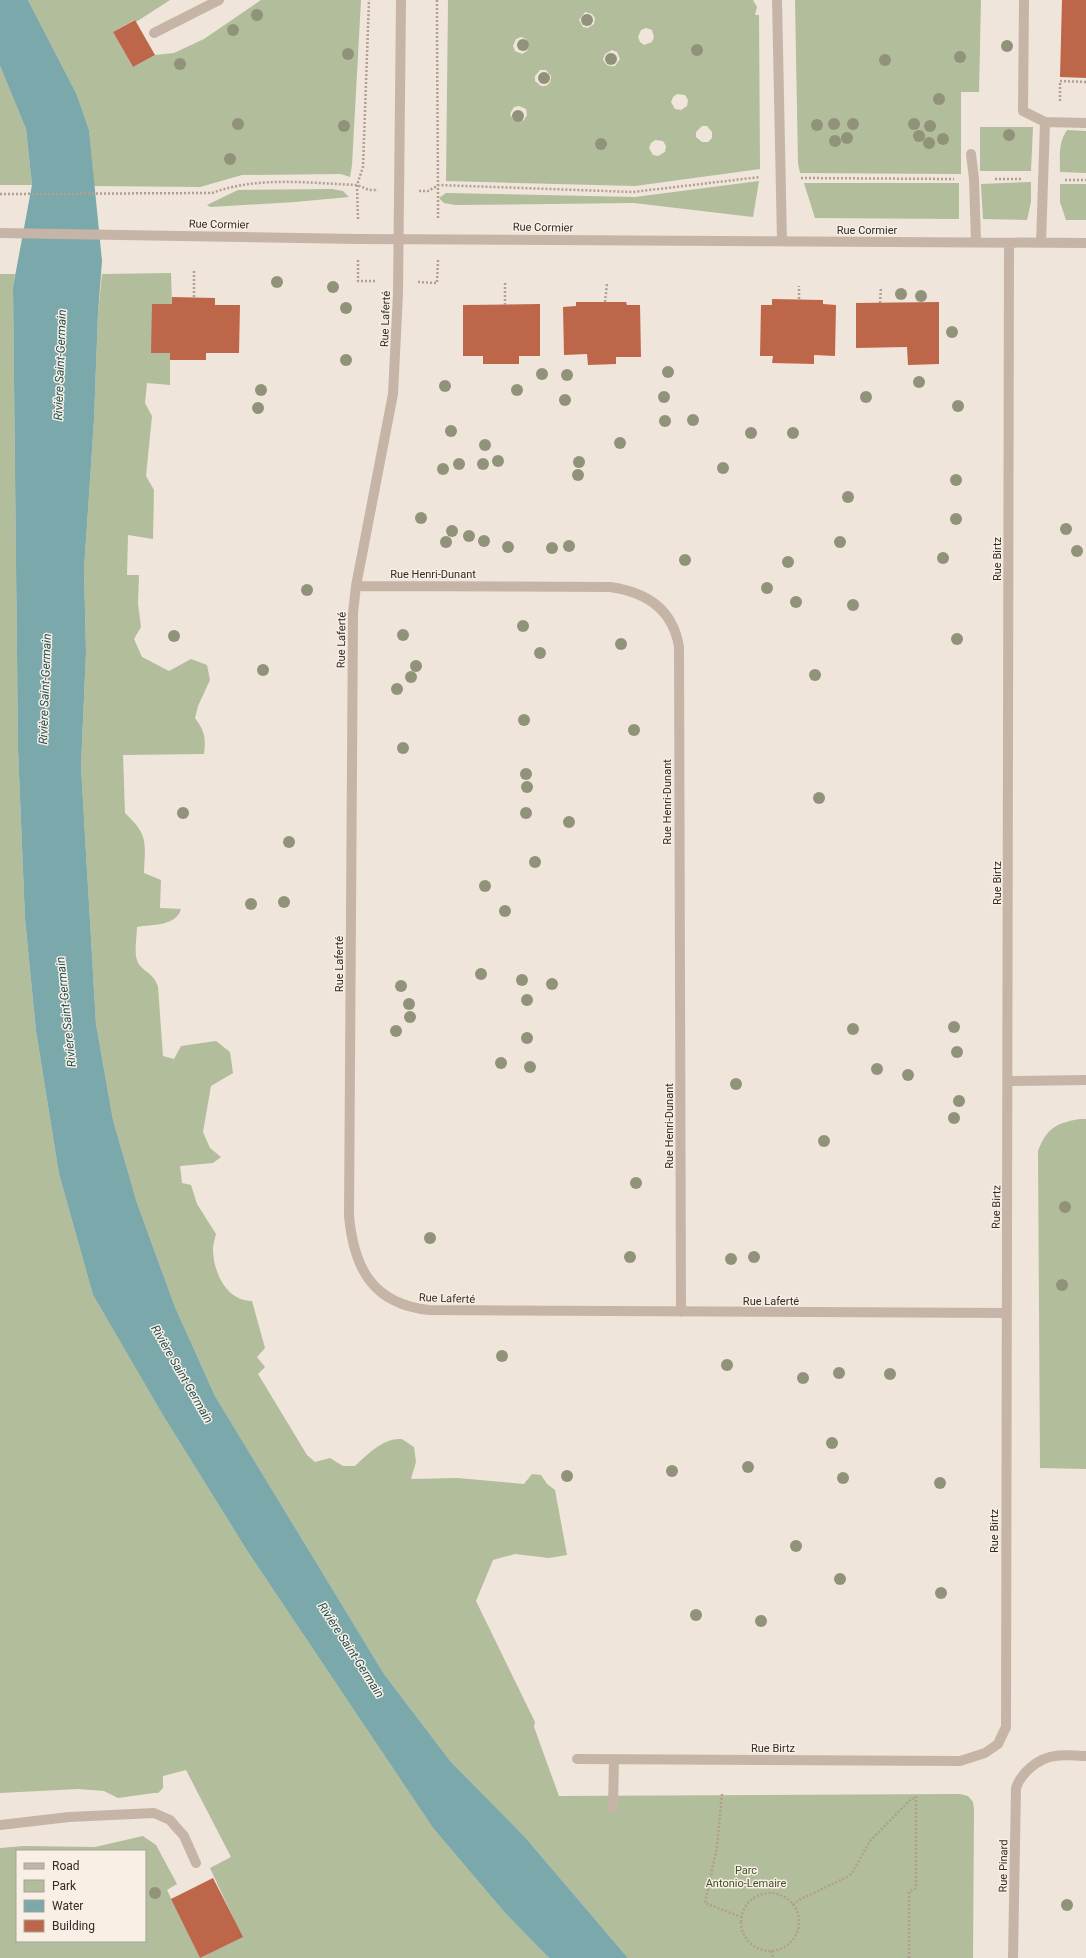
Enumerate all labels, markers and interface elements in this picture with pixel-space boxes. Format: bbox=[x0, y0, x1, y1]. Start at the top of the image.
street label: Rue Cormier bbox=[189, 217, 250, 232]
street label: Rue Cormier bbox=[513, 220, 574, 235]
street label: Rue Cormier bbox=[837, 224, 897, 237]
street label: Rue Laferté bbox=[378, 291, 393, 347]
water label: Rivière Saint-Germain bbox=[51, 309, 69, 421]
street label: Rue Birtz bbox=[991, 536, 1004, 581]
street label: Rue Henri-Dunant bbox=[390, 568, 476, 581]
street label: Rue Laferté bbox=[335, 612, 348, 668]
water label: Rivière Saint-Germain bbox=[36, 633, 54, 745]
street label: Rue Henri-Dunant bbox=[661, 759, 674, 845]
street label: Rue Birtz bbox=[991, 860, 1004, 905]
street label: Rue Laferté bbox=[333, 936, 346, 992]
water label: Rivière Saint-Germain bbox=[53, 956, 79, 1068]
street label: Rue Henri-Dunant bbox=[663, 1083, 676, 1169]
street label: Rue Birtz bbox=[990, 1184, 1003, 1229]
street label: Rue Laferté bbox=[419, 1291, 475, 1306]
street label: Rue Laferté bbox=[743, 1295, 799, 1308]
water label: Rivière Saint-Germain bbox=[148, 1322, 216, 1426]
street label: Rue Birtz bbox=[988, 1508, 1001, 1553]
water label: Rivière Saint-Germain bbox=[315, 1600, 387, 1700]
street label: Rue Birtz bbox=[751, 1742, 796, 1755]
street label: Rue Pinard bbox=[997, 1839, 1010, 1893]
legend bbox=[16, 1850, 146, 1942]
text: Road bbox=[52, 1859, 80, 1873]
park label: Parc Antonio-Lemaire bbox=[706, 1864, 786, 1890]
text: Park bbox=[52, 1879, 77, 1893]
text: Water bbox=[52, 1899, 83, 1913]
text: Building bbox=[52, 1919, 95, 1933]

